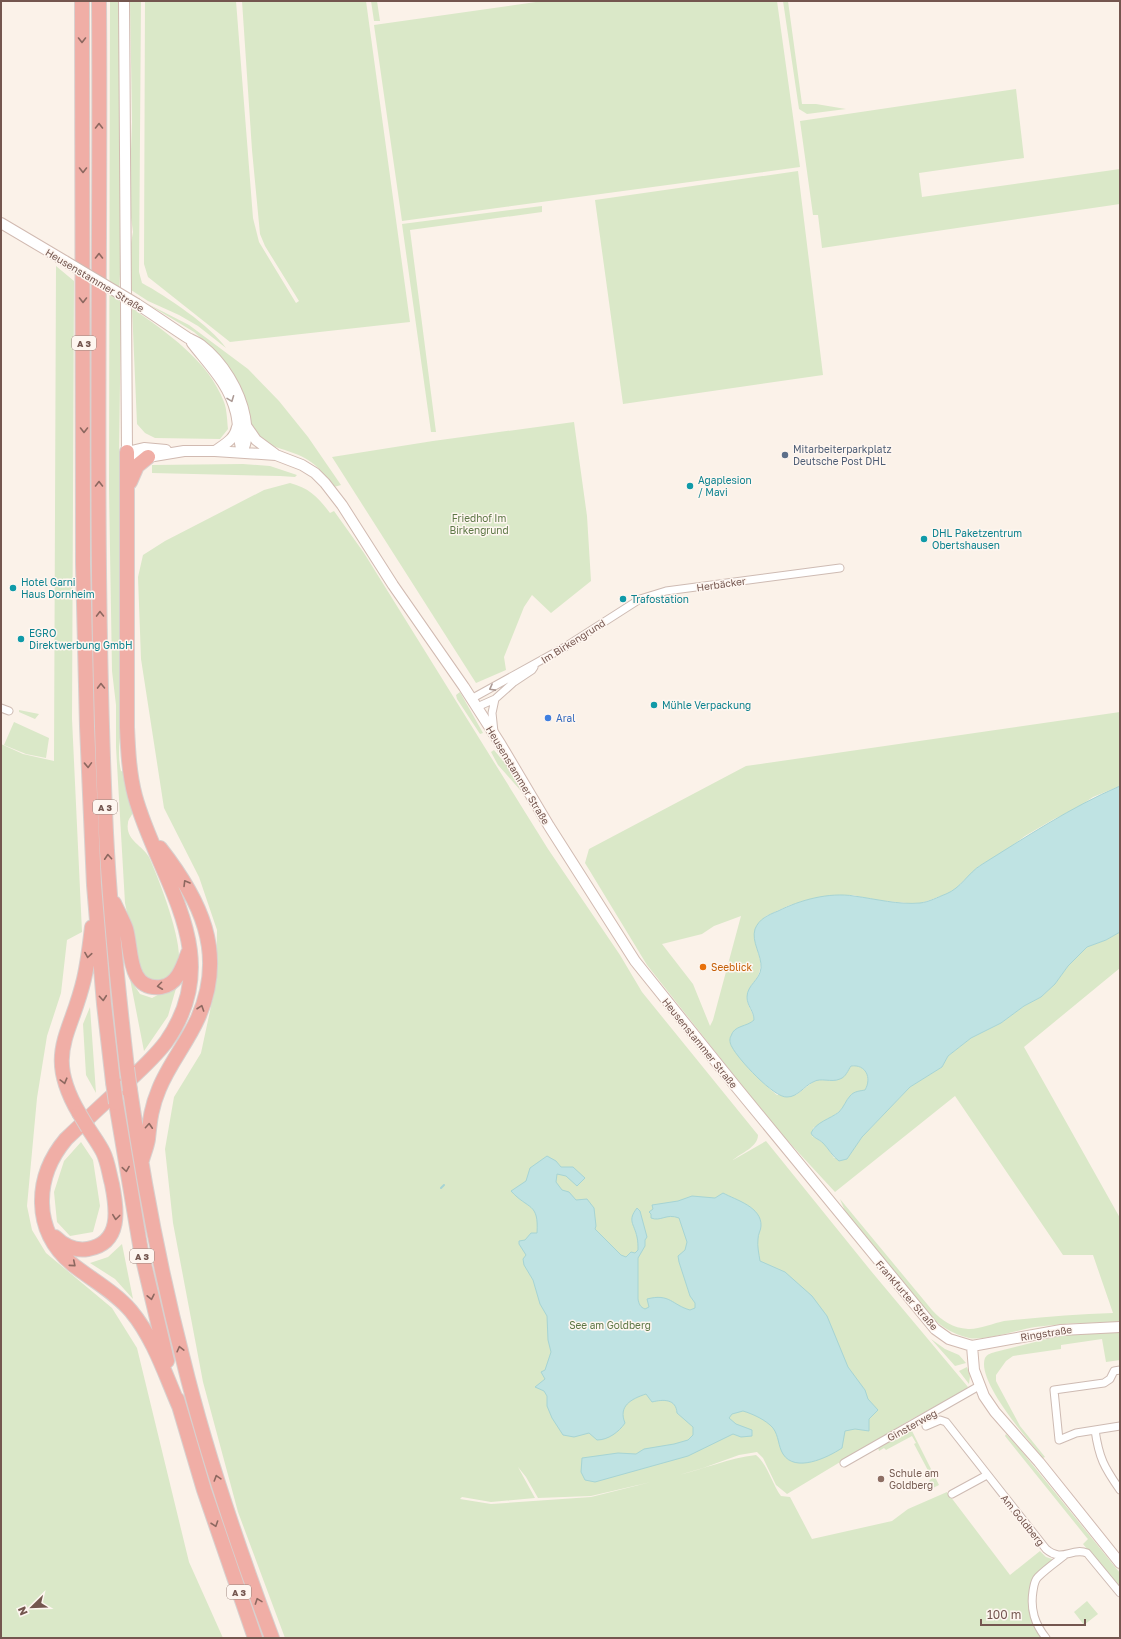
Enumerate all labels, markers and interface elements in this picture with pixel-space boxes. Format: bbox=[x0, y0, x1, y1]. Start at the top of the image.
one-way arrow bbox=[78, 37, 86, 43]
one-way arrow bbox=[95, 123, 103, 129]
one-way arrow bbox=[79, 167, 87, 173]
street label: Heusenstammer Straße bbox=[44, 246, 147, 314]
one-way arrow bbox=[95, 253, 103, 259]
one-way arrow bbox=[79, 297, 87, 303]
road number: A 3 bbox=[72, 336, 96, 350]
one-way arrow bbox=[227, 396, 235, 403]
one-way arrow bbox=[80, 427, 88, 433]
place label: Mitarbeiterparkplatz Deutsche Post DHL bbox=[793, 443, 892, 467]
marker: Mitarbeiterparkplatz Deutsche Post DHL bbox=[780, 450, 790, 460]
place label: Agaplesion / Mavi bbox=[698, 474, 752, 498]
one-way arrow bbox=[95, 481, 103, 487]
marker: Agaplesion / Mavi bbox=[685, 481, 695, 491]
park label: Friedhof Im Birkengrund bbox=[449, 512, 509, 536]
place label: DHL Paketzentrum Obertshausen bbox=[932, 527, 1022, 551]
marker: DHL Paketzentrum Obertshausen bbox=[919, 534, 929, 544]
street label: Herbäcker bbox=[696, 575, 747, 593]
place label: Hotel Garni Haus Dornheim bbox=[21, 576, 95, 600]
marker: Hotel Garni Haus Dornheim bbox=[8, 583, 18, 593]
place label: Trafostation bbox=[631, 593, 689, 605]
marker: Trafostation bbox=[618, 594, 628, 604]
one-way arrow bbox=[96, 611, 104, 617]
street label: Im Birkengrund bbox=[539, 616, 607, 666]
place label: EGRO Direktwerbung GmbH bbox=[29, 627, 133, 651]
marker: EGRO Direktwerbung GmbH bbox=[16, 634, 26, 644]
one-way arrow bbox=[97, 683, 105, 689]
one-way arrow bbox=[489, 683, 496, 690]
place label: Mühle Verpackung bbox=[662, 699, 751, 711]
marker: Mühle Verpackung bbox=[649, 700, 659, 710]
place label: Aral bbox=[556, 712, 575, 724]
marker: Aral bbox=[543, 713, 553, 723]
street label: Heusenstammer Straße bbox=[484, 724, 552, 827]
one-way arrow bbox=[84, 762, 92, 768]
road number: A 3 bbox=[93, 800, 117, 814]
one-way arrow bbox=[103, 854, 112, 860]
one-way arrow bbox=[183, 880, 190, 887]
one-way arrow bbox=[84, 952, 92, 958]
place label: Seeblick bbox=[711, 961, 752, 973]
marker: Seeblick bbox=[698, 962, 708, 972]
one-way arrow bbox=[157, 981, 163, 990]
one-way arrow bbox=[99, 995, 108, 1001]
street label: Heusenstammer Straße bbox=[660, 995, 740, 1091]
one-way arrow bbox=[197, 1004, 205, 1011]
one-way arrow bbox=[59, 1077, 68, 1084]
one-way arrow bbox=[144, 1123, 153, 1129]
one-way arrow bbox=[121, 1166, 130, 1172]
one-way arrow bbox=[111, 1214, 120, 1221]
road number: A 3 bbox=[130, 1249, 154, 1263]
street label: Frankfurter Straße bbox=[873, 1258, 941, 1332]
one-way arrow bbox=[69, 1260, 76, 1267]
one-way arrow bbox=[146, 1293, 154, 1300]
park label: See am Goldberg bbox=[569, 1319, 651, 1331]
street label: Ringstraße bbox=[1019, 1323, 1073, 1343]
one-way arrow bbox=[177, 1346, 185, 1352]
street label: Ginsterweg bbox=[885, 1406, 939, 1444]
place label: Schule am Goldberg bbox=[889, 1467, 939, 1491]
marker: Schule am Goldberg bbox=[876, 1474, 886, 1484]
one-way arrow bbox=[213, 1475, 222, 1482]
street label: Am Goldberg bbox=[999, 1492, 1047, 1548]
one-way arrow bbox=[210, 1520, 219, 1527]
road number: A 3 bbox=[227, 1585, 251, 1599]
north arrow bbox=[12, 1587, 52, 1627]
one-way arrow bbox=[255, 1598, 263, 1605]
scale bar bbox=[981, 1601, 1085, 1627]
text: N bbox=[15, 1605, 30, 1617]
text: 100 m bbox=[987, 1607, 1021, 1622]

